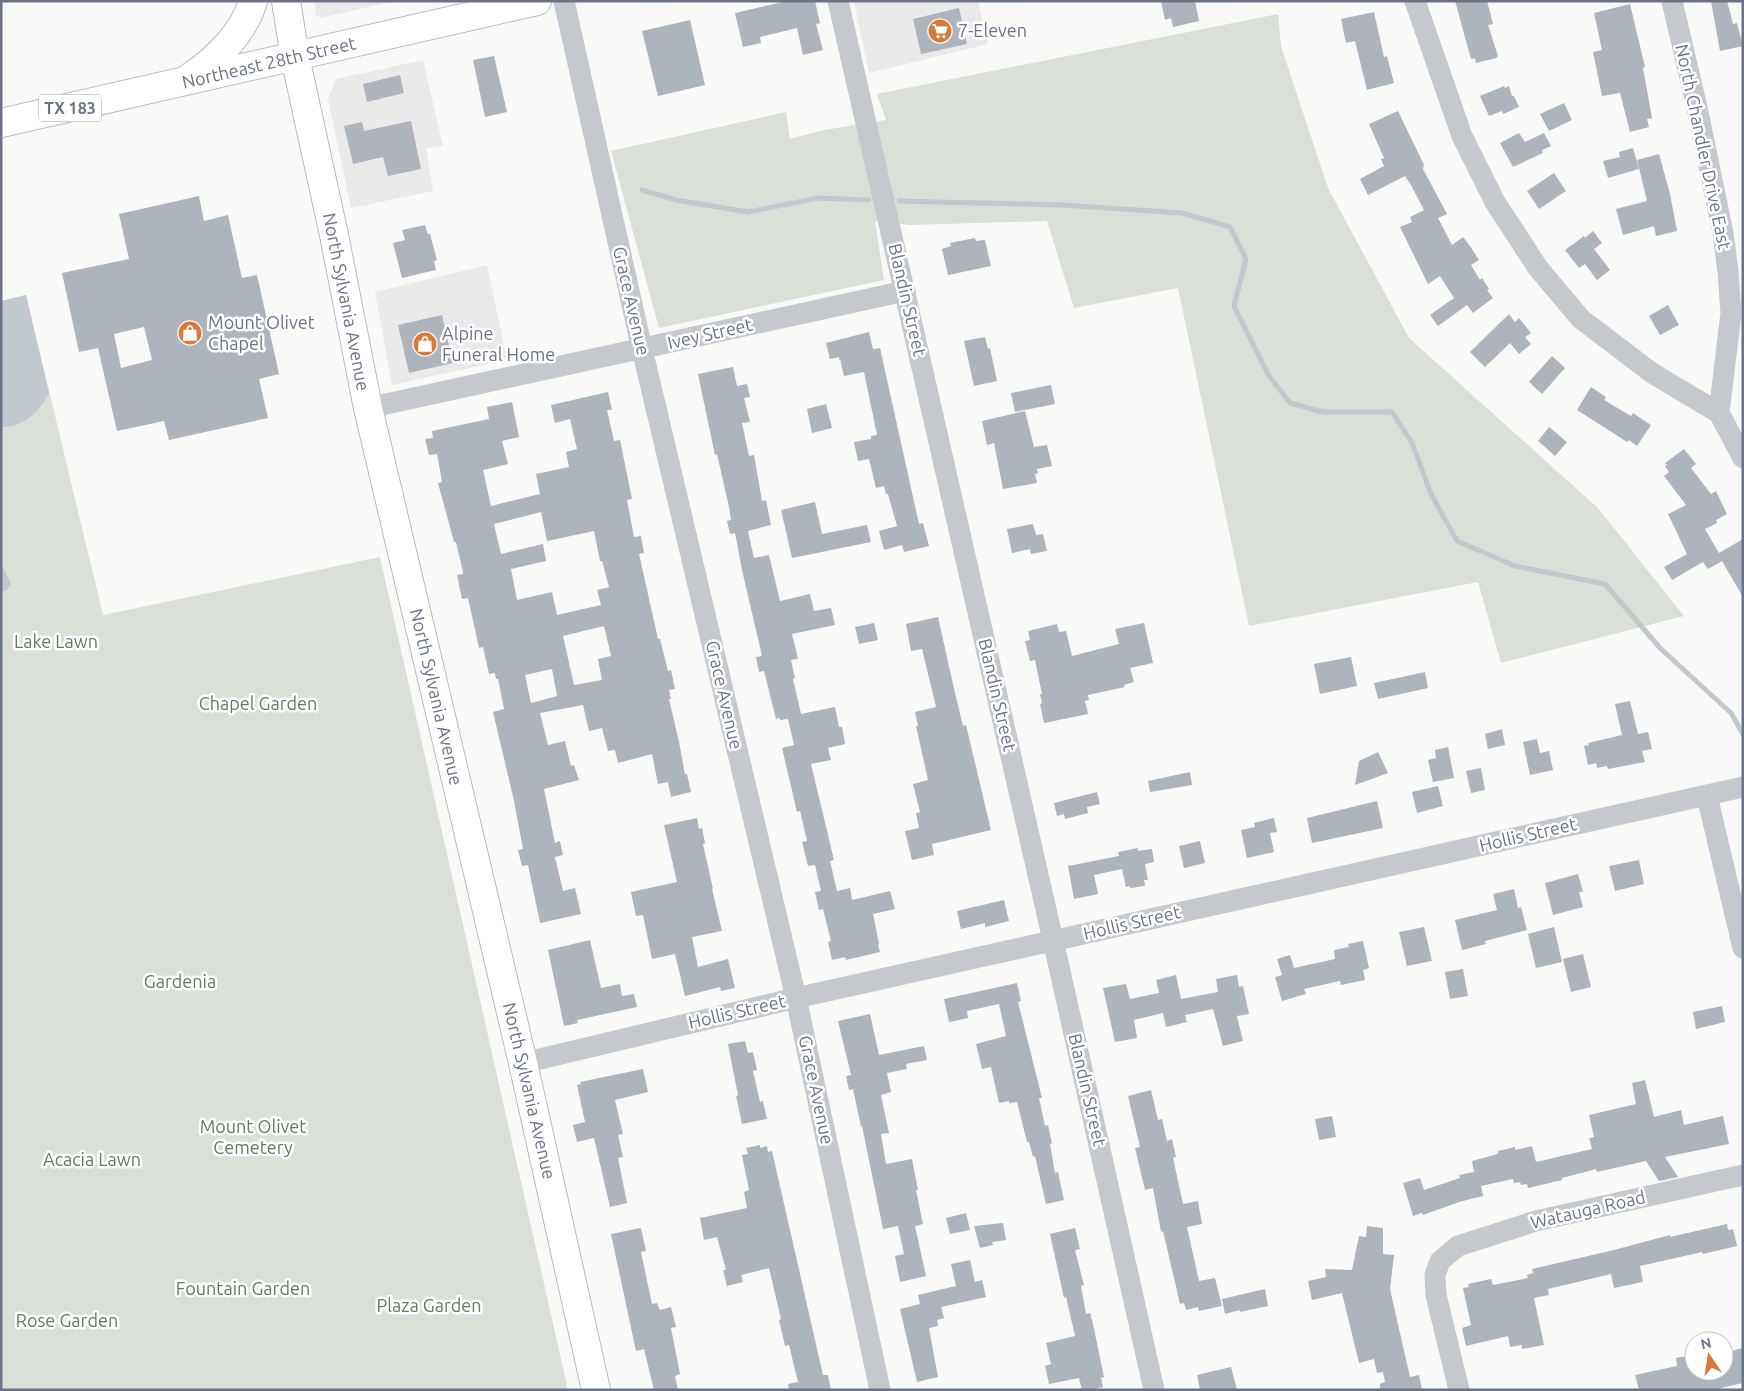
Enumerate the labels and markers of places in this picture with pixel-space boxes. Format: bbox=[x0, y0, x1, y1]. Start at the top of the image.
supermarket icon: 7-Eleven bbox=[927, 18, 953, 44]
place label: 7-Eleven bbox=[958, 20, 1027, 40]
place label: Mount Olivet Chapel bbox=[208, 312, 315, 353]
shop icon: Mount Olivet Chapel bbox=[177, 320, 203, 346]
place label: Alpine Funeral Home bbox=[442, 323, 555, 364]
shop icon: Alpine Funeral Home bbox=[412, 331, 438, 357]

